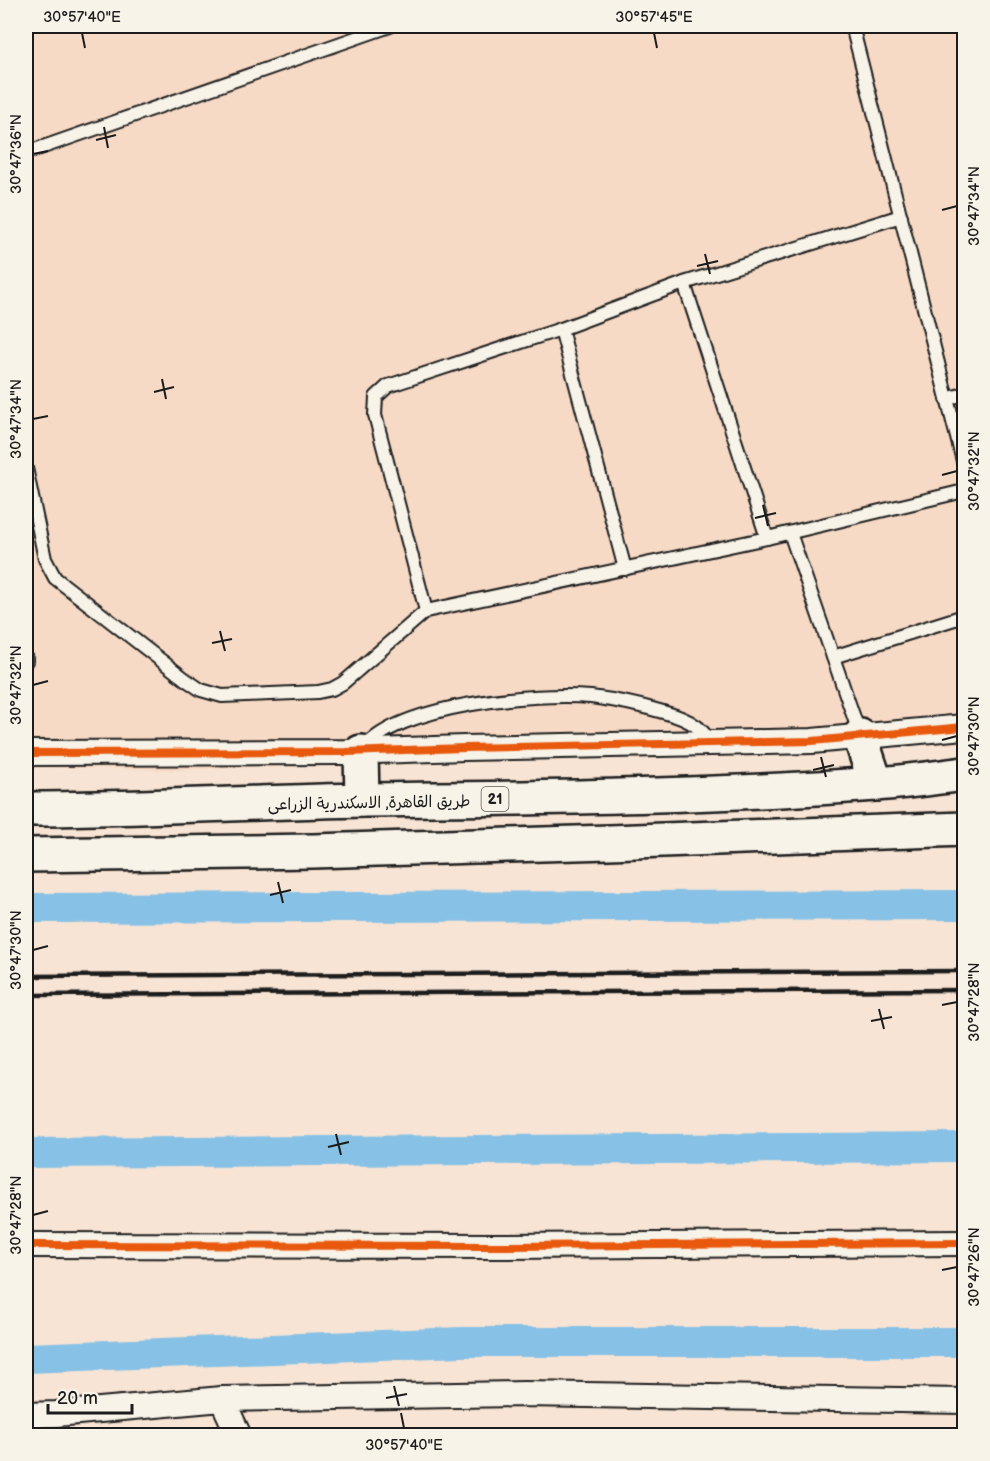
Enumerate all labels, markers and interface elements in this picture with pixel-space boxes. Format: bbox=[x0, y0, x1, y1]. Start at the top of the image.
text: 30°57'40"E bbox=[43, 8, 121, 27]
text: 30°57'45"E bbox=[615, 8, 693, 27]
text: 30°47'36"N bbox=[7, 114, 26, 194]
text: 30°47'34"N bbox=[965, 166, 984, 246]
text: 30°47'34"N bbox=[7, 379, 26, 459]
text: 30°47'32"N bbox=[965, 431, 984, 511]
text: 30°47'32"N bbox=[7, 645, 26, 725]
text: 30°47'30"N bbox=[965, 696, 984, 776]
road number: 21 bbox=[482, 787, 508, 811]
street label: طريق القاهرة, الاسكندرية الزراعى bbox=[268, 792, 470, 815]
text: 30°47'30"N bbox=[7, 910, 26, 990]
text: 30°47'28"N bbox=[965, 962, 984, 1042]
text: 30°47'28"N bbox=[7, 1175, 26, 1255]
text: 30°47'26"N bbox=[965, 1227, 984, 1307]
scale bar bbox=[48, 1377, 132, 1415]
text: 20 m bbox=[57, 1388, 98, 1409]
text: 30°57'40"E bbox=[365, 1436, 443, 1455]

